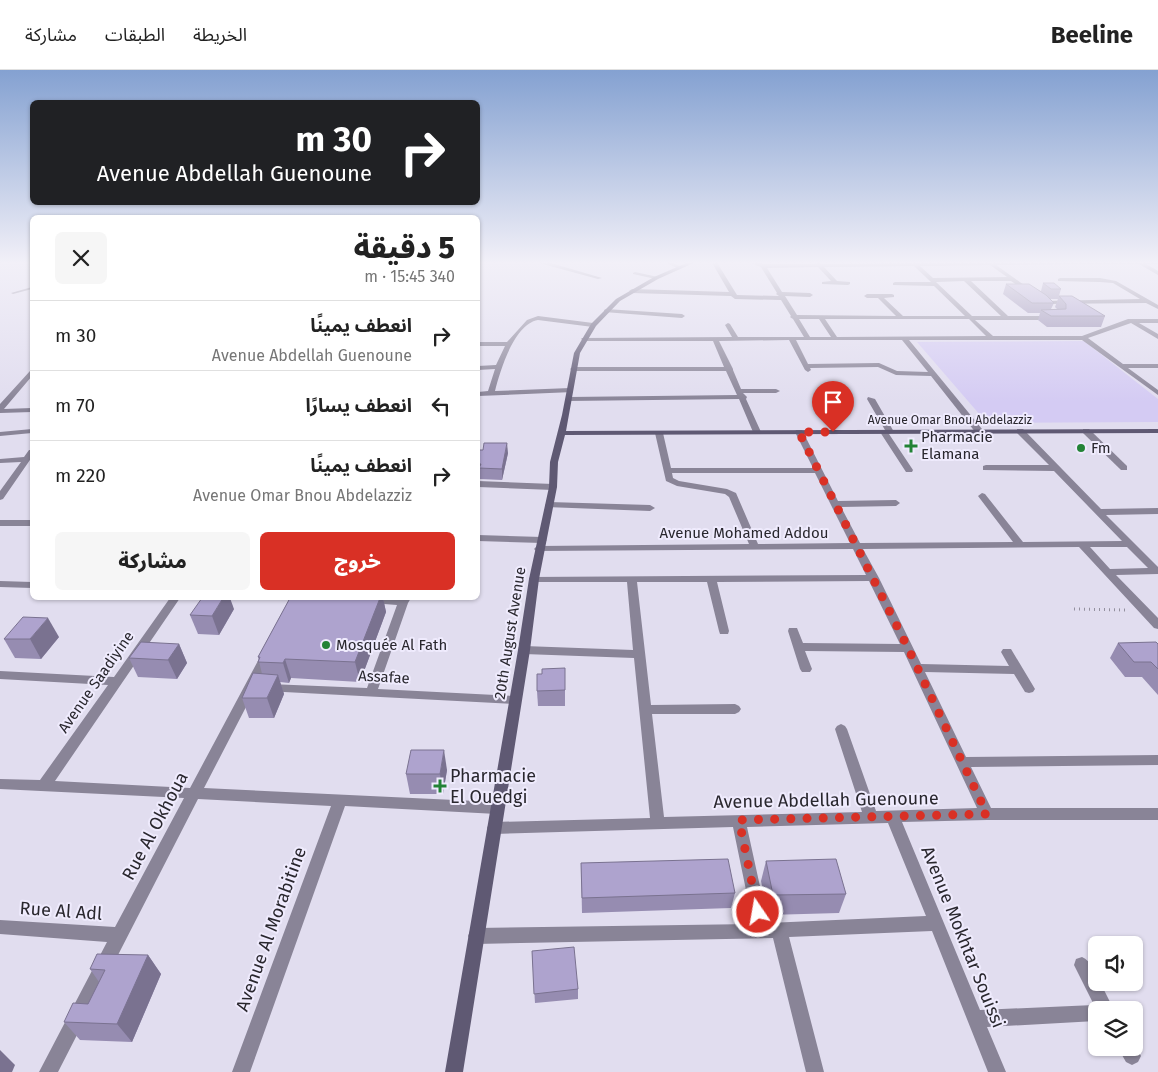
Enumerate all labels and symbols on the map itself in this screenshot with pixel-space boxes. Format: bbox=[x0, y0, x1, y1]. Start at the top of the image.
pin bbox=[812, 381, 854, 432]
street label: Avenue Omar Bnou Abdelazziz bbox=[868, 413, 1032, 427]
place label: Pharmacie Elamana bbox=[921, 428, 993, 463]
place label: Fm bbox=[1091, 439, 1111, 457]
marker: Pharmacie Elamana bbox=[905, 440, 917, 452]
marker: Fm bbox=[1075, 442, 1087, 454]
street label: Avenue Mohamed Addou bbox=[659, 524, 829, 542]
street label: 20th August Avenue bbox=[491, 565, 529, 701]
street label: Avenue Saadiyine bbox=[54, 628, 138, 736]
place label: Mosquée Al Fath bbox=[336, 636, 447, 654]
marker: Mosquée Al Fath bbox=[320, 639, 332, 651]
street label: Assafae bbox=[358, 667, 410, 687]
place label: Pharmacie El Ouedgi bbox=[450, 765, 536, 808]
street label: Rue Al Okhoua bbox=[117, 768, 193, 884]
marker: Pharmacie El Ouedgi bbox=[434, 780, 446, 792]
street label: Avenue Abdellah Guenoune bbox=[713, 787, 939, 813]
street label: Avenue Mokhtar Souissi bbox=[916, 843, 1010, 1031]
street label: Avenue Al Morabitine bbox=[231, 844, 311, 1014]
position arrow bbox=[731, 885, 783, 937]
street label: Rue Al Adl bbox=[19, 897, 103, 925]

